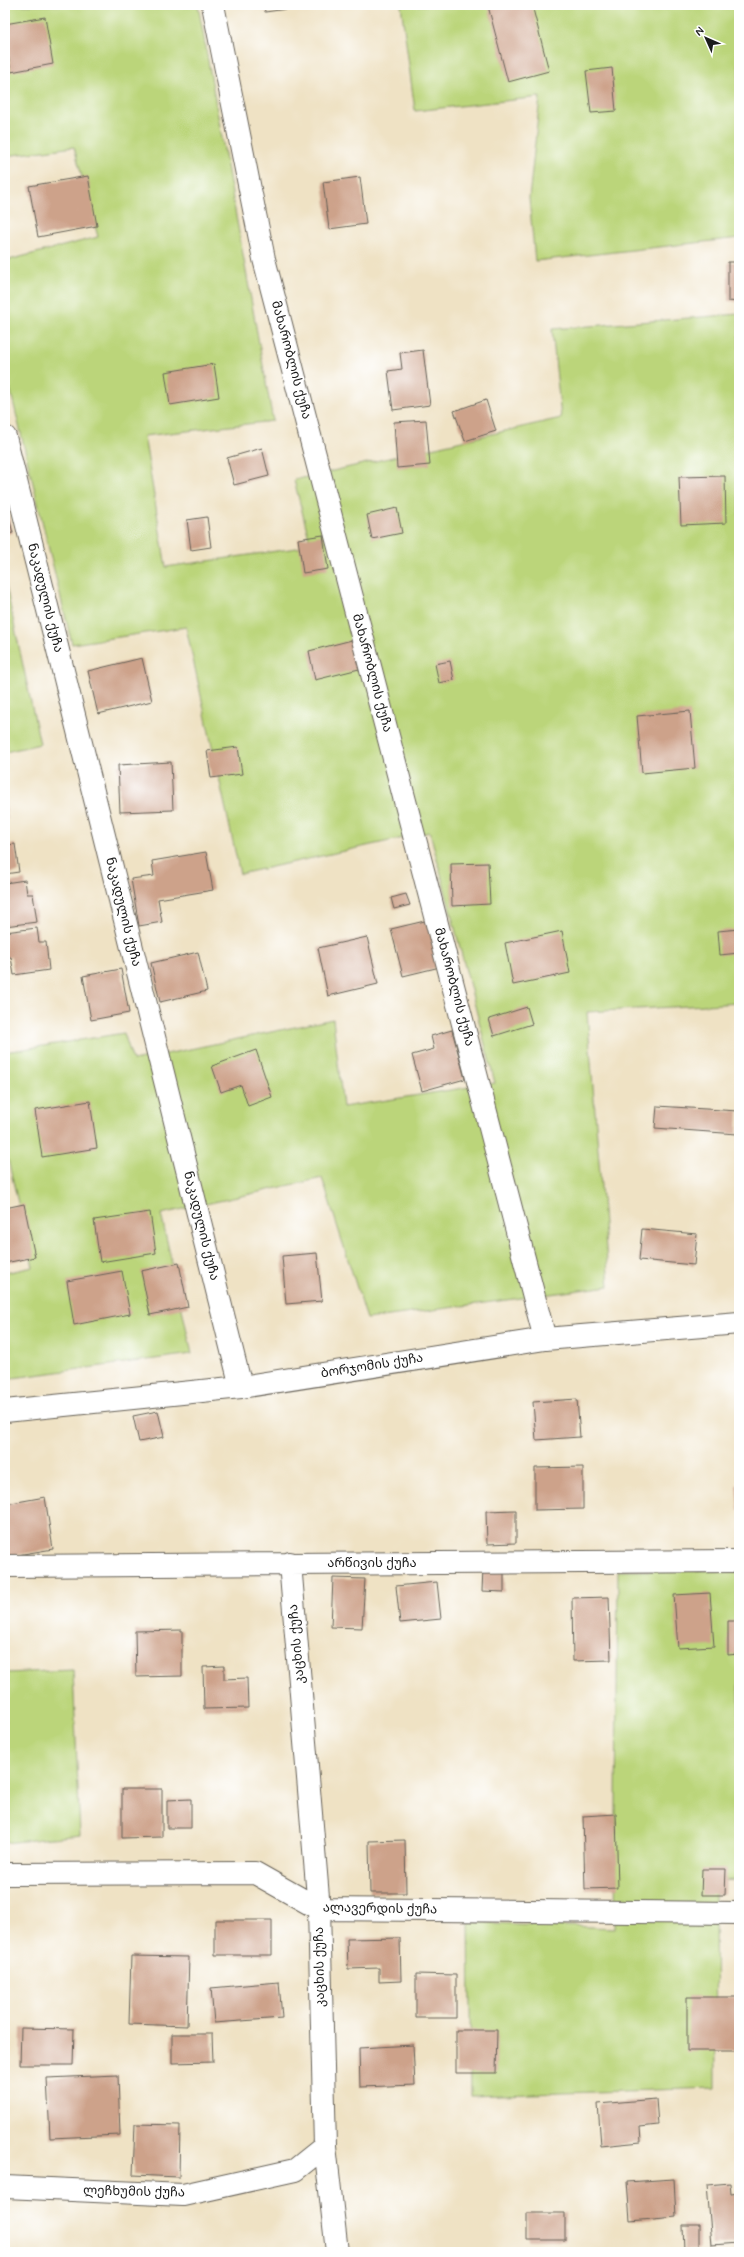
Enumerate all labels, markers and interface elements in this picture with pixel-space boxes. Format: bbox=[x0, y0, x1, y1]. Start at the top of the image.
north arrow bbox=[686, 18, 726, 58]
text: N bbox=[692, 24, 707, 39]
street label: მახარობლის ქუჩა bbox=[267, 299, 315, 421]
street label: ნაკადულის ქუჩა bbox=[23, 542, 67, 654]
street label: მახარობლის ქუჩა bbox=[348, 612, 396, 734]
street label: ნაკადულის ქუჩა bbox=[101, 856, 145, 968]
street label: მახარობლის ქუჩა bbox=[430, 926, 478, 1048]
street label: ნაკადულის ქუჩა bbox=[179, 1170, 223, 1282]
street label: ბორჯომის ქუჩა bbox=[320, 1350, 424, 1382]
street label: არწივის ქუჩა bbox=[327, 1555, 417, 1572]
street label: კაცხის ქუჩა bbox=[285, 1603, 309, 1685]
street label: ალავერდის ქუჩა bbox=[323, 1900, 437, 1918]
street label: კაცხის ქუჩა bbox=[311, 1927, 329, 2007]
street label: ლეჩხუმის ქუჩა bbox=[83, 2183, 185, 2201]

